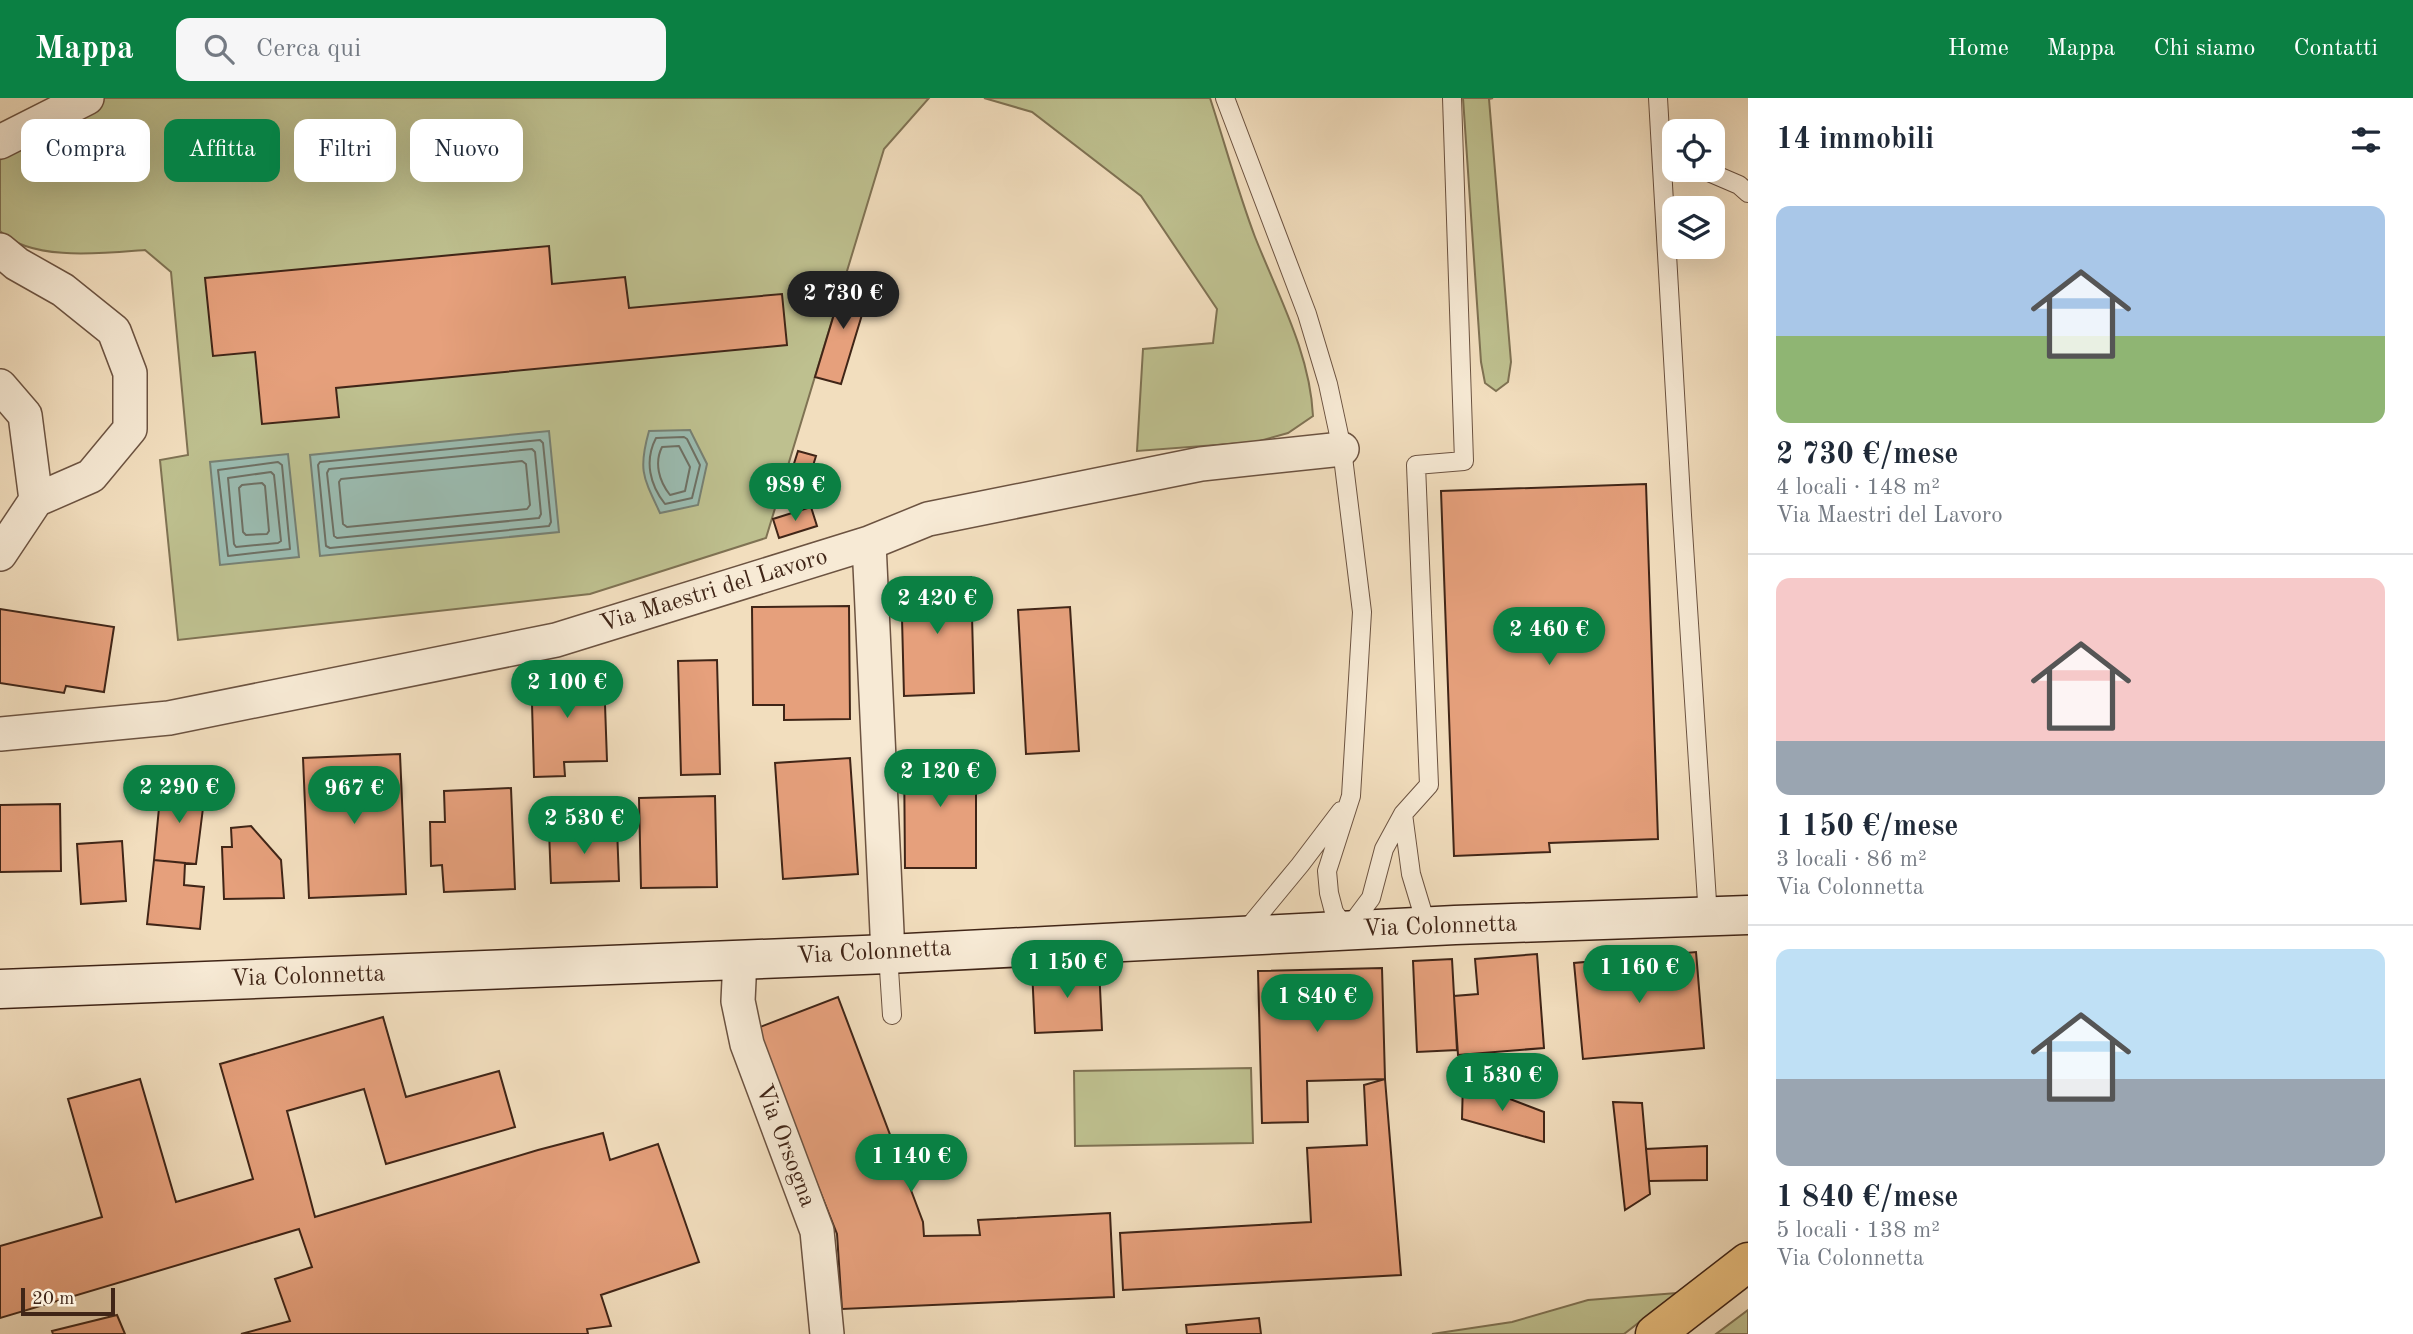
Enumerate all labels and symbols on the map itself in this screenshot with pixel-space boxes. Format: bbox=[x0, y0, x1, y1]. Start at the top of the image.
pin: 2 730 € bbox=[778, 272, 908, 331]
pin: 989 € bbox=[746, 464, 844, 523]
street label: Via Maestri del Lavoro bbox=[597, 545, 831, 637]
pin: 2 420 € bbox=[872, 576, 1002, 636]
pin: 2 460 € bbox=[1484, 608, 1614, 667]
pin: 2 100 € bbox=[502, 660, 632, 720]
pin: 2 120 € bbox=[875, 750, 1005, 809]
pin: 2 290 € bbox=[114, 766, 244, 825]
pin: 967 € bbox=[305, 766, 403, 826]
pin: 2 530 € bbox=[519, 796, 649, 856]
street label: Via Colonnetta bbox=[1362, 912, 1518, 942]
street label: Via Colonnetta bbox=[796, 937, 952, 969]
pin: 1 150 € bbox=[1002, 940, 1132, 1000]
pin: 1 160 € bbox=[1574, 946, 1704, 1005]
street label: Via Colonnetta bbox=[230, 962, 386, 992]
pin: 1 840 € bbox=[1252, 974, 1382, 1034]
pin: 1 530 € bbox=[1437, 1054, 1567, 1113]
street label: Via Orsogna bbox=[751, 1081, 819, 1211]
pin: 1 140 € bbox=[846, 1134, 976, 1194]
scale bar bbox=[21, 1285, 116, 1317]

